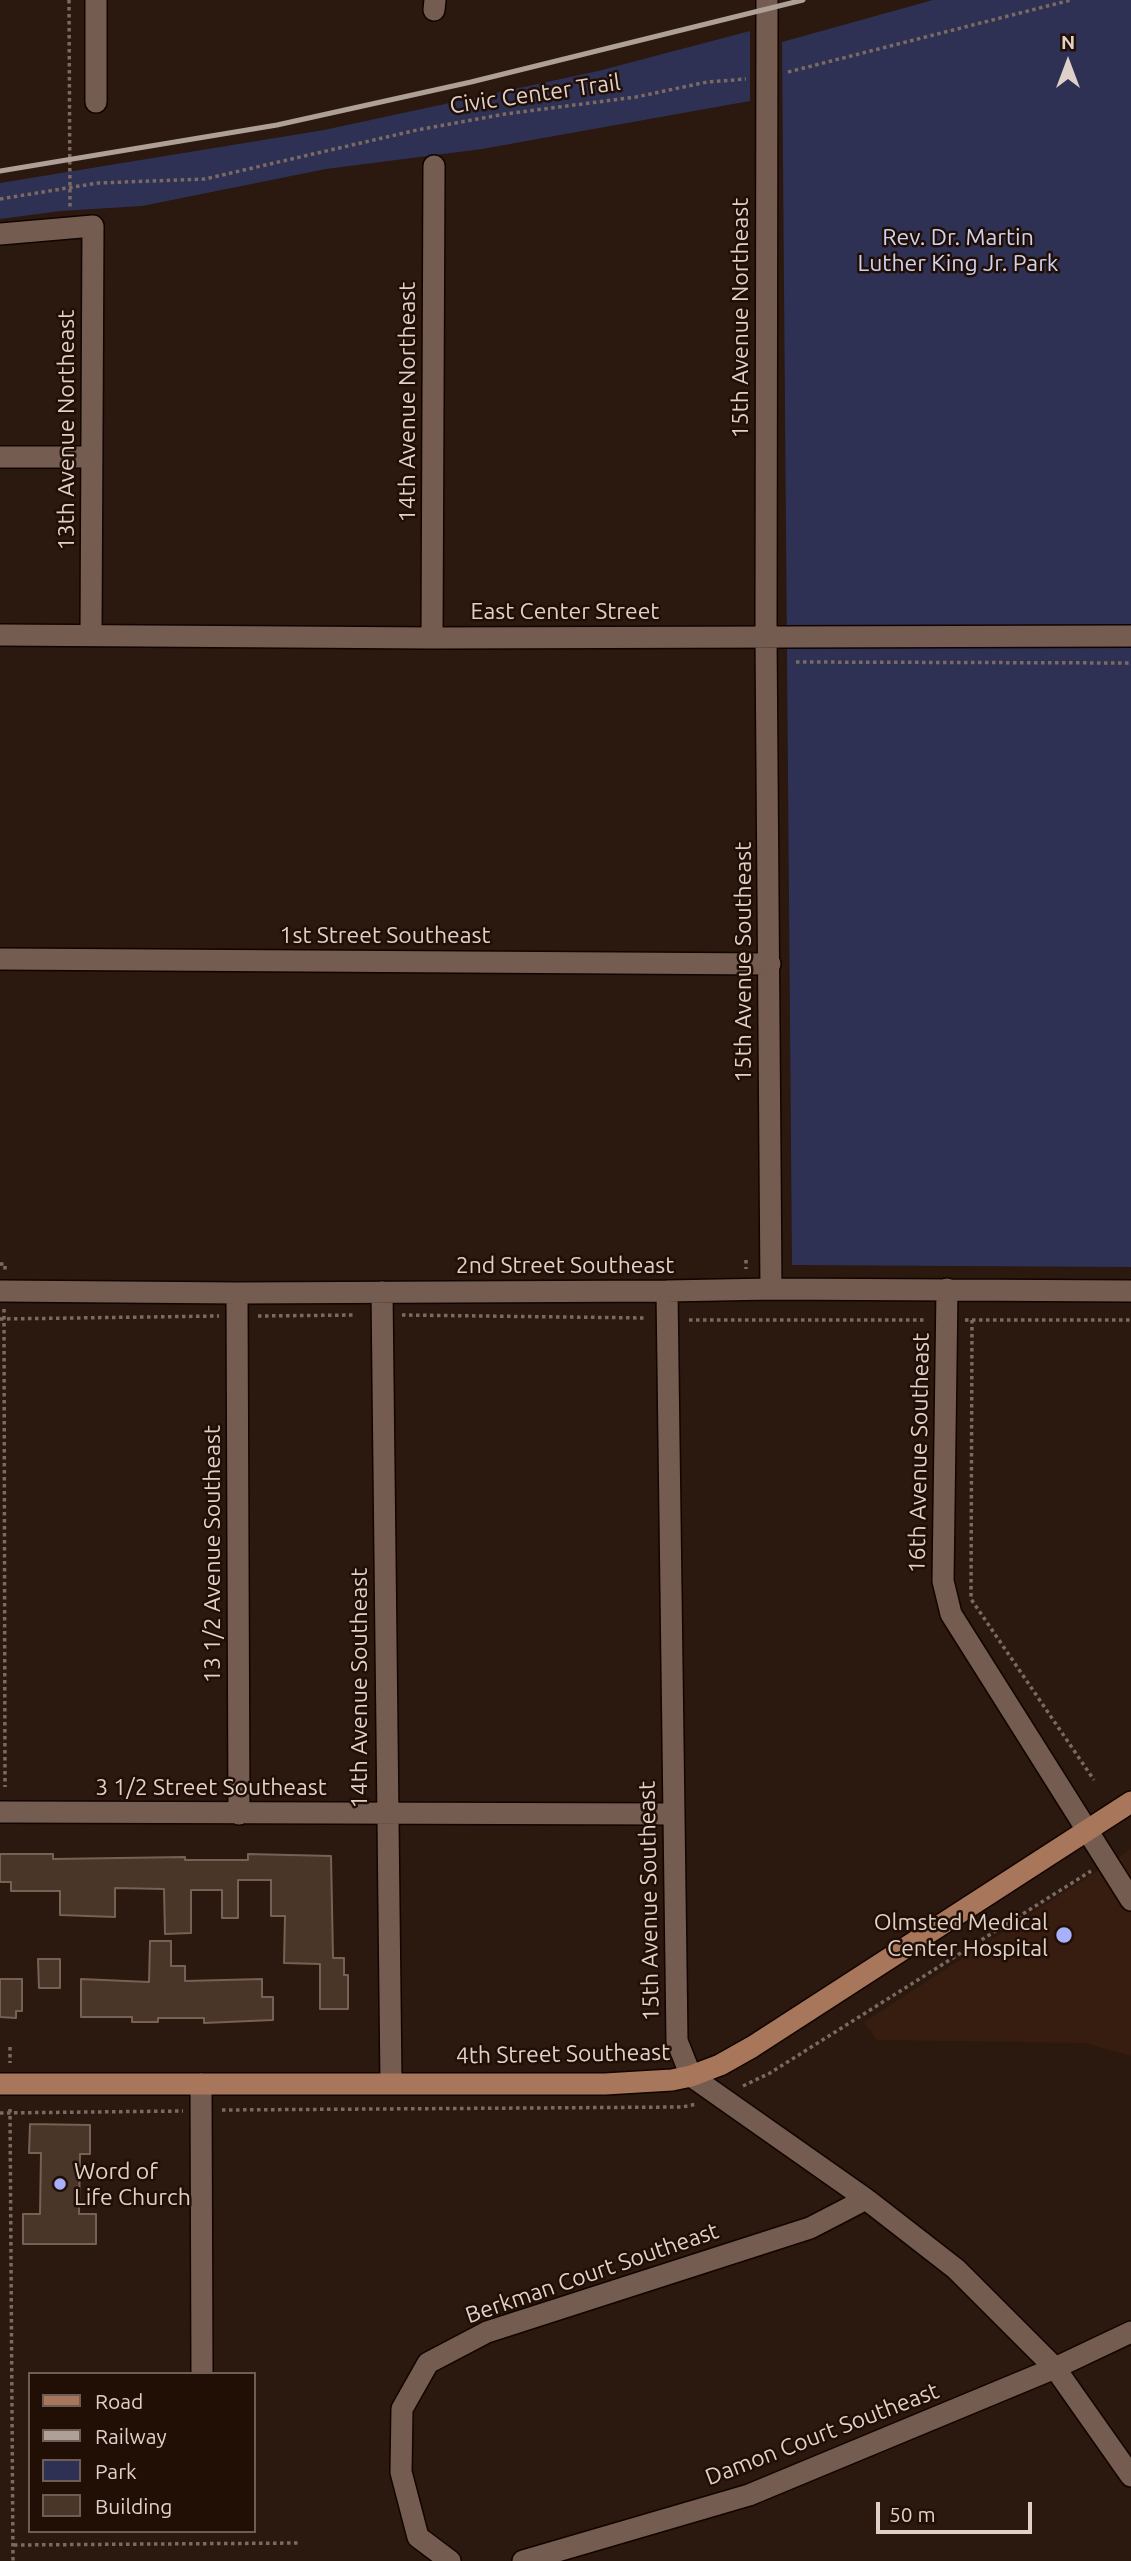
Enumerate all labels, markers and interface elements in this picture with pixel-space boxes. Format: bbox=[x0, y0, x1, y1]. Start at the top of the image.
north arrow bbox=[1033, 28, 1103, 98]
text: N bbox=[1061, 31, 1075, 53]
street label: Civic Center Trail bbox=[448, 68, 622, 120]
street label: 15th Avenue Northeast bbox=[726, 198, 754, 438]
park label: Rev. Dr. Martin Luther King Jr. Park bbox=[858, 223, 1058, 277]
street label: 14th Avenue Northeast bbox=[393, 282, 421, 522]
street label: 13th Avenue Northeast bbox=[52, 310, 80, 550]
street label: East Center Street bbox=[471, 597, 659, 625]
street label: 15th Avenue Southeast bbox=[729, 842, 757, 1082]
street label: 1st Street Southeast bbox=[279, 921, 491, 949]
street label: 2nd Street Southeast bbox=[456, 1251, 674, 1279]
street label: 16th Avenue Southeast bbox=[903, 1333, 935, 1573]
street label: 13 1/2 Avenue Southeast bbox=[198, 1425, 226, 1683]
street label: 14th Avenue Southeast bbox=[345, 1568, 373, 1808]
street label: 3 1/2 Street Southeast bbox=[95, 1773, 327, 1801]
street label: 15th Avenue Southeast bbox=[633, 1781, 665, 2021]
place label: Olmsted Medical Center Hospital bbox=[874, 1908, 1048, 1962]
marker: Olmsted Medical Center Hospital bbox=[1054, 1925, 1074, 1945]
street label: 4th Street Southeast bbox=[456, 2038, 670, 2070]
place label: Word of Life Church bbox=[74, 2157, 191, 2211]
marker: Word of Life Church bbox=[52, 2176, 68, 2192]
street label: Berkman Court Southeast bbox=[462, 2217, 722, 2329]
legend bbox=[28, 2372, 256, 2533]
street label: Damon Court Southeast bbox=[701, 2377, 943, 2491]
text: Road bbox=[95, 2389, 143, 2413]
text: Railway bbox=[95, 2424, 167, 2448]
text: Park bbox=[95, 2459, 137, 2483]
scale bar bbox=[879, 2488, 1035, 2532]
text: Building bbox=[95, 2494, 172, 2518]
text: 50 m bbox=[889, 2502, 936, 2526]

